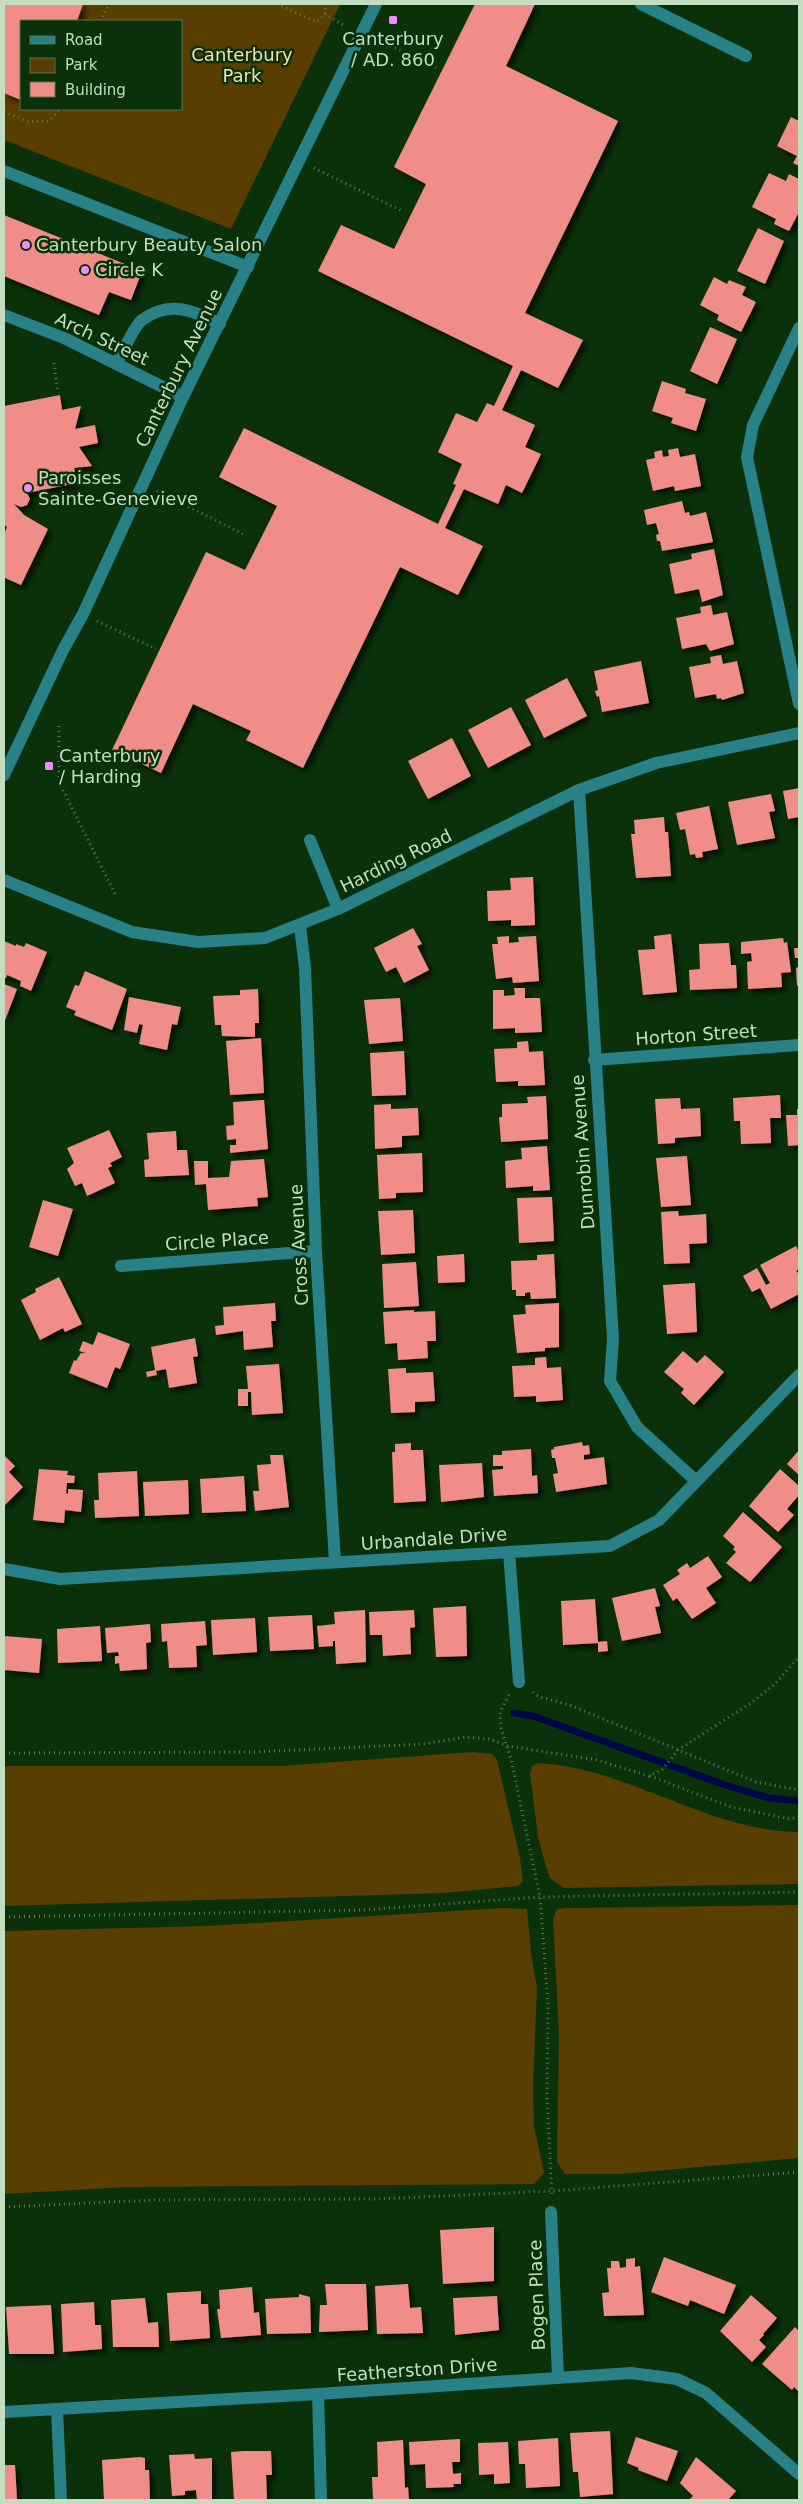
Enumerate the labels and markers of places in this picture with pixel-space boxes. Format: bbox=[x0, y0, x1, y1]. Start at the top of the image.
marker: Canterbury / AD. 860 bbox=[387, 14, 399, 26]
place label: Canterbury / AD. 860 bbox=[342, 28, 444, 70]
place label: Canterbury Beauty Salon bbox=[36, 234, 262, 255]
marker: Canterbury Beauty Salon bbox=[20, 239, 32, 251]
place label: Circle K bbox=[95, 259, 164, 280]
marker: Circle K bbox=[79, 264, 91, 276]
place label: Paroisses Sainte-Genevieve bbox=[38, 467, 198, 509]
marker: Paroisses Sainte-Genevieve bbox=[22, 482, 34, 494]
place label: Canterbury / Harding bbox=[59, 745, 161, 787]
marker: Canterbury / Harding bbox=[43, 760, 55, 772]

